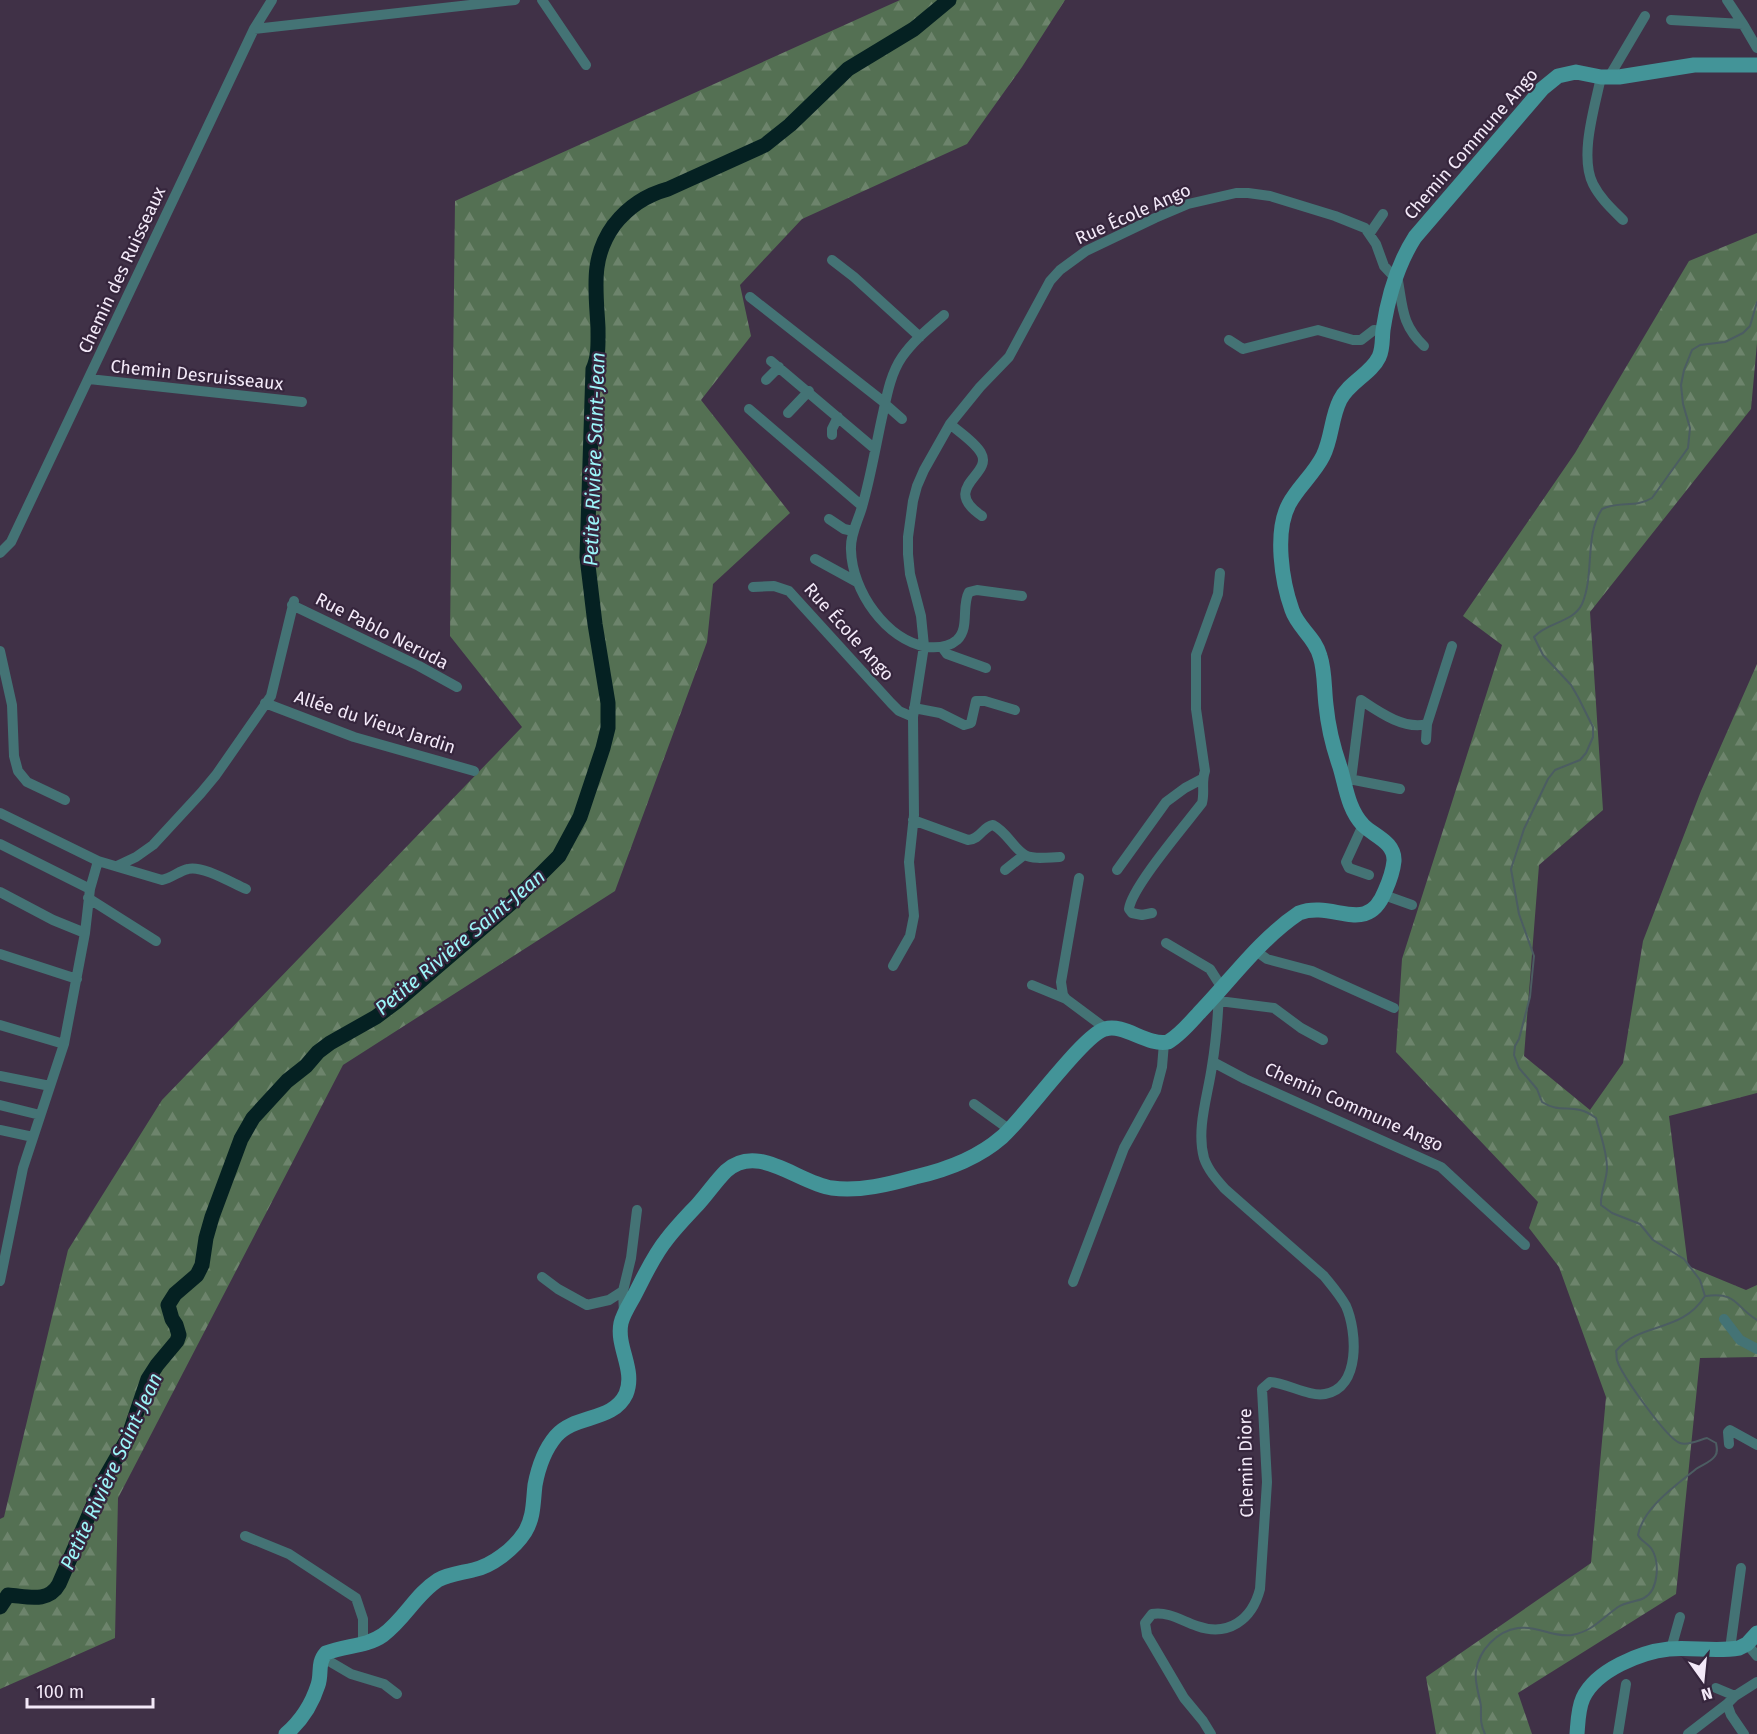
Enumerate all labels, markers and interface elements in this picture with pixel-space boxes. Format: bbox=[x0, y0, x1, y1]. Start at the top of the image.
street label: Chemin Commune Ango bbox=[1399, 64, 1543, 224]
street label: Rue École Ango bbox=[1071, 178, 1194, 249]
street label: Chemin des Ruisseaux bbox=[74, 183, 170, 357]
water label: Petite Rivière Saint-Jean bbox=[578, 351, 610, 567]
street label: Chemin Desruisseaux bbox=[109, 355, 285, 395]
street label: Rue École Ango bbox=[799, 578, 899, 686]
street label: Rue Pablo Neruda bbox=[312, 588, 452, 674]
street label: Allée du Vieux Jardin bbox=[292, 686, 458, 758]
water label: Petite Rivière Saint-Jean bbox=[370, 864, 550, 1020]
street label: Chemin Commune Ango bbox=[1261, 1058, 1447, 1156]
water label: Petite Rivière Saint-Jean bbox=[55, 1369, 167, 1573]
street label: Chemin Diore bbox=[1234, 1408, 1258, 1518]
north arrow bbox=[1673, 1650, 1733, 1710]
scale bar bbox=[27, 1671, 153, 1709]
text: 100 m bbox=[36, 1681, 84, 1703]
text: N bbox=[1699, 1683, 1714, 1705]

